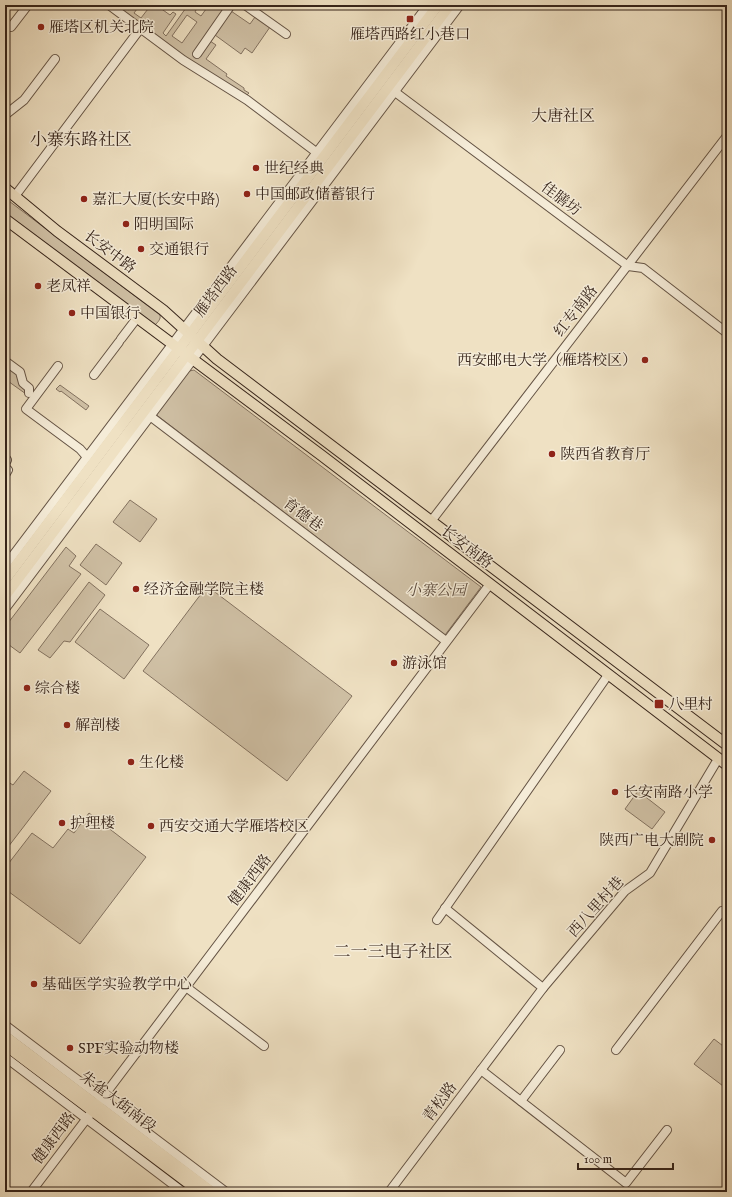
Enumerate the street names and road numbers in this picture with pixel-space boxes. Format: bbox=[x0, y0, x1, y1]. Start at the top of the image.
street label: 佳膳坊 bbox=[537, 178, 585, 220]
street label: 长安中路 bbox=[80, 226, 140, 278]
street label: 雁塔西路 bbox=[190, 261, 242, 321]
street label: 红专南路 bbox=[550, 282, 602, 340]
street label: 育德巷 bbox=[279, 494, 327, 536]
street label: 长安南路 bbox=[437, 521, 497, 573]
street label: 健康西路 bbox=[224, 850, 276, 910]
street label: 西八里村巷 bbox=[564, 873, 628, 941]
street label: 朱雀大街南段 bbox=[76, 1067, 160, 1137]
street label: 青松路 bbox=[419, 1078, 461, 1126]
street label: 健康西路 bbox=[28, 1108, 80, 1168]

